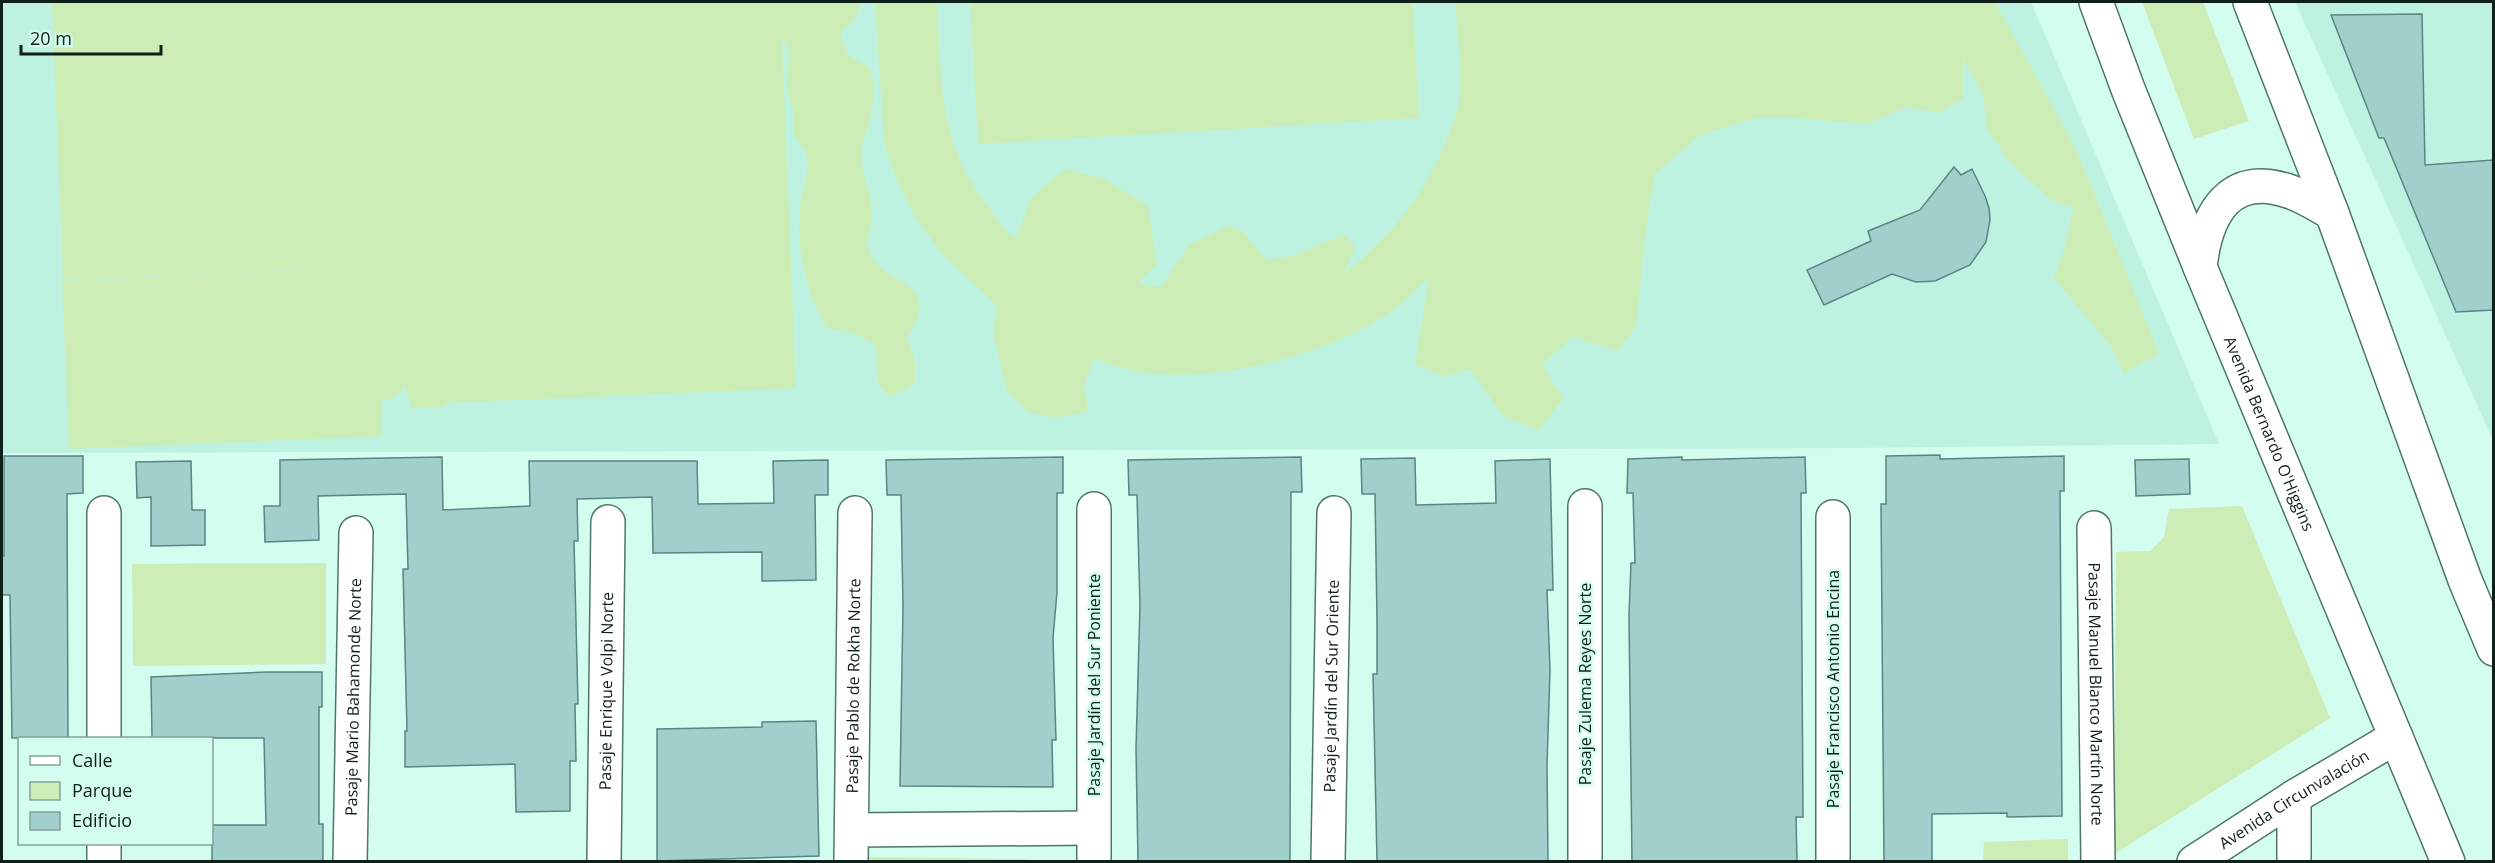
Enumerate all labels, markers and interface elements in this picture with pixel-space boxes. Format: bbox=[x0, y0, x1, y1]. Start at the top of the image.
scale bar bbox=[21, 18, 160, 56]
text: 20 m bbox=[30, 26, 72, 50]
street label: Avenida Bernardo O'Higgins bbox=[2219, 333, 2320, 534]
street label: Pasaje Manuel Blanco Martín Norte bbox=[2083, 562, 2109, 826]
street label: Pasaje Francisco Antonio Encina bbox=[1822, 570, 1844, 808]
street label: Pasaje Jardín del Sur Poniente bbox=[1083, 574, 1105, 796]
street label: Pasaje Mario Bahamonde Norte bbox=[340, 578, 366, 816]
street label: Pasaje Pablo de Rokha Norte bbox=[841, 578, 865, 794]
street label: Pasaje Jardín del Sur Oriente bbox=[1318, 580, 1344, 792]
street label: Pasaje Zulema Reyes Norte bbox=[1574, 583, 1596, 785]
street label: Pasaje Enrique Volpi Norte bbox=[594, 592, 618, 790]
legend bbox=[18, 737, 213, 845]
street label: Avenida Circunvalación bbox=[2215, 744, 2373, 854]
text: Calle bbox=[72, 748, 113, 772]
text: Parque bbox=[72, 778, 132, 802]
text: Edificio bbox=[72, 808, 132, 832]

